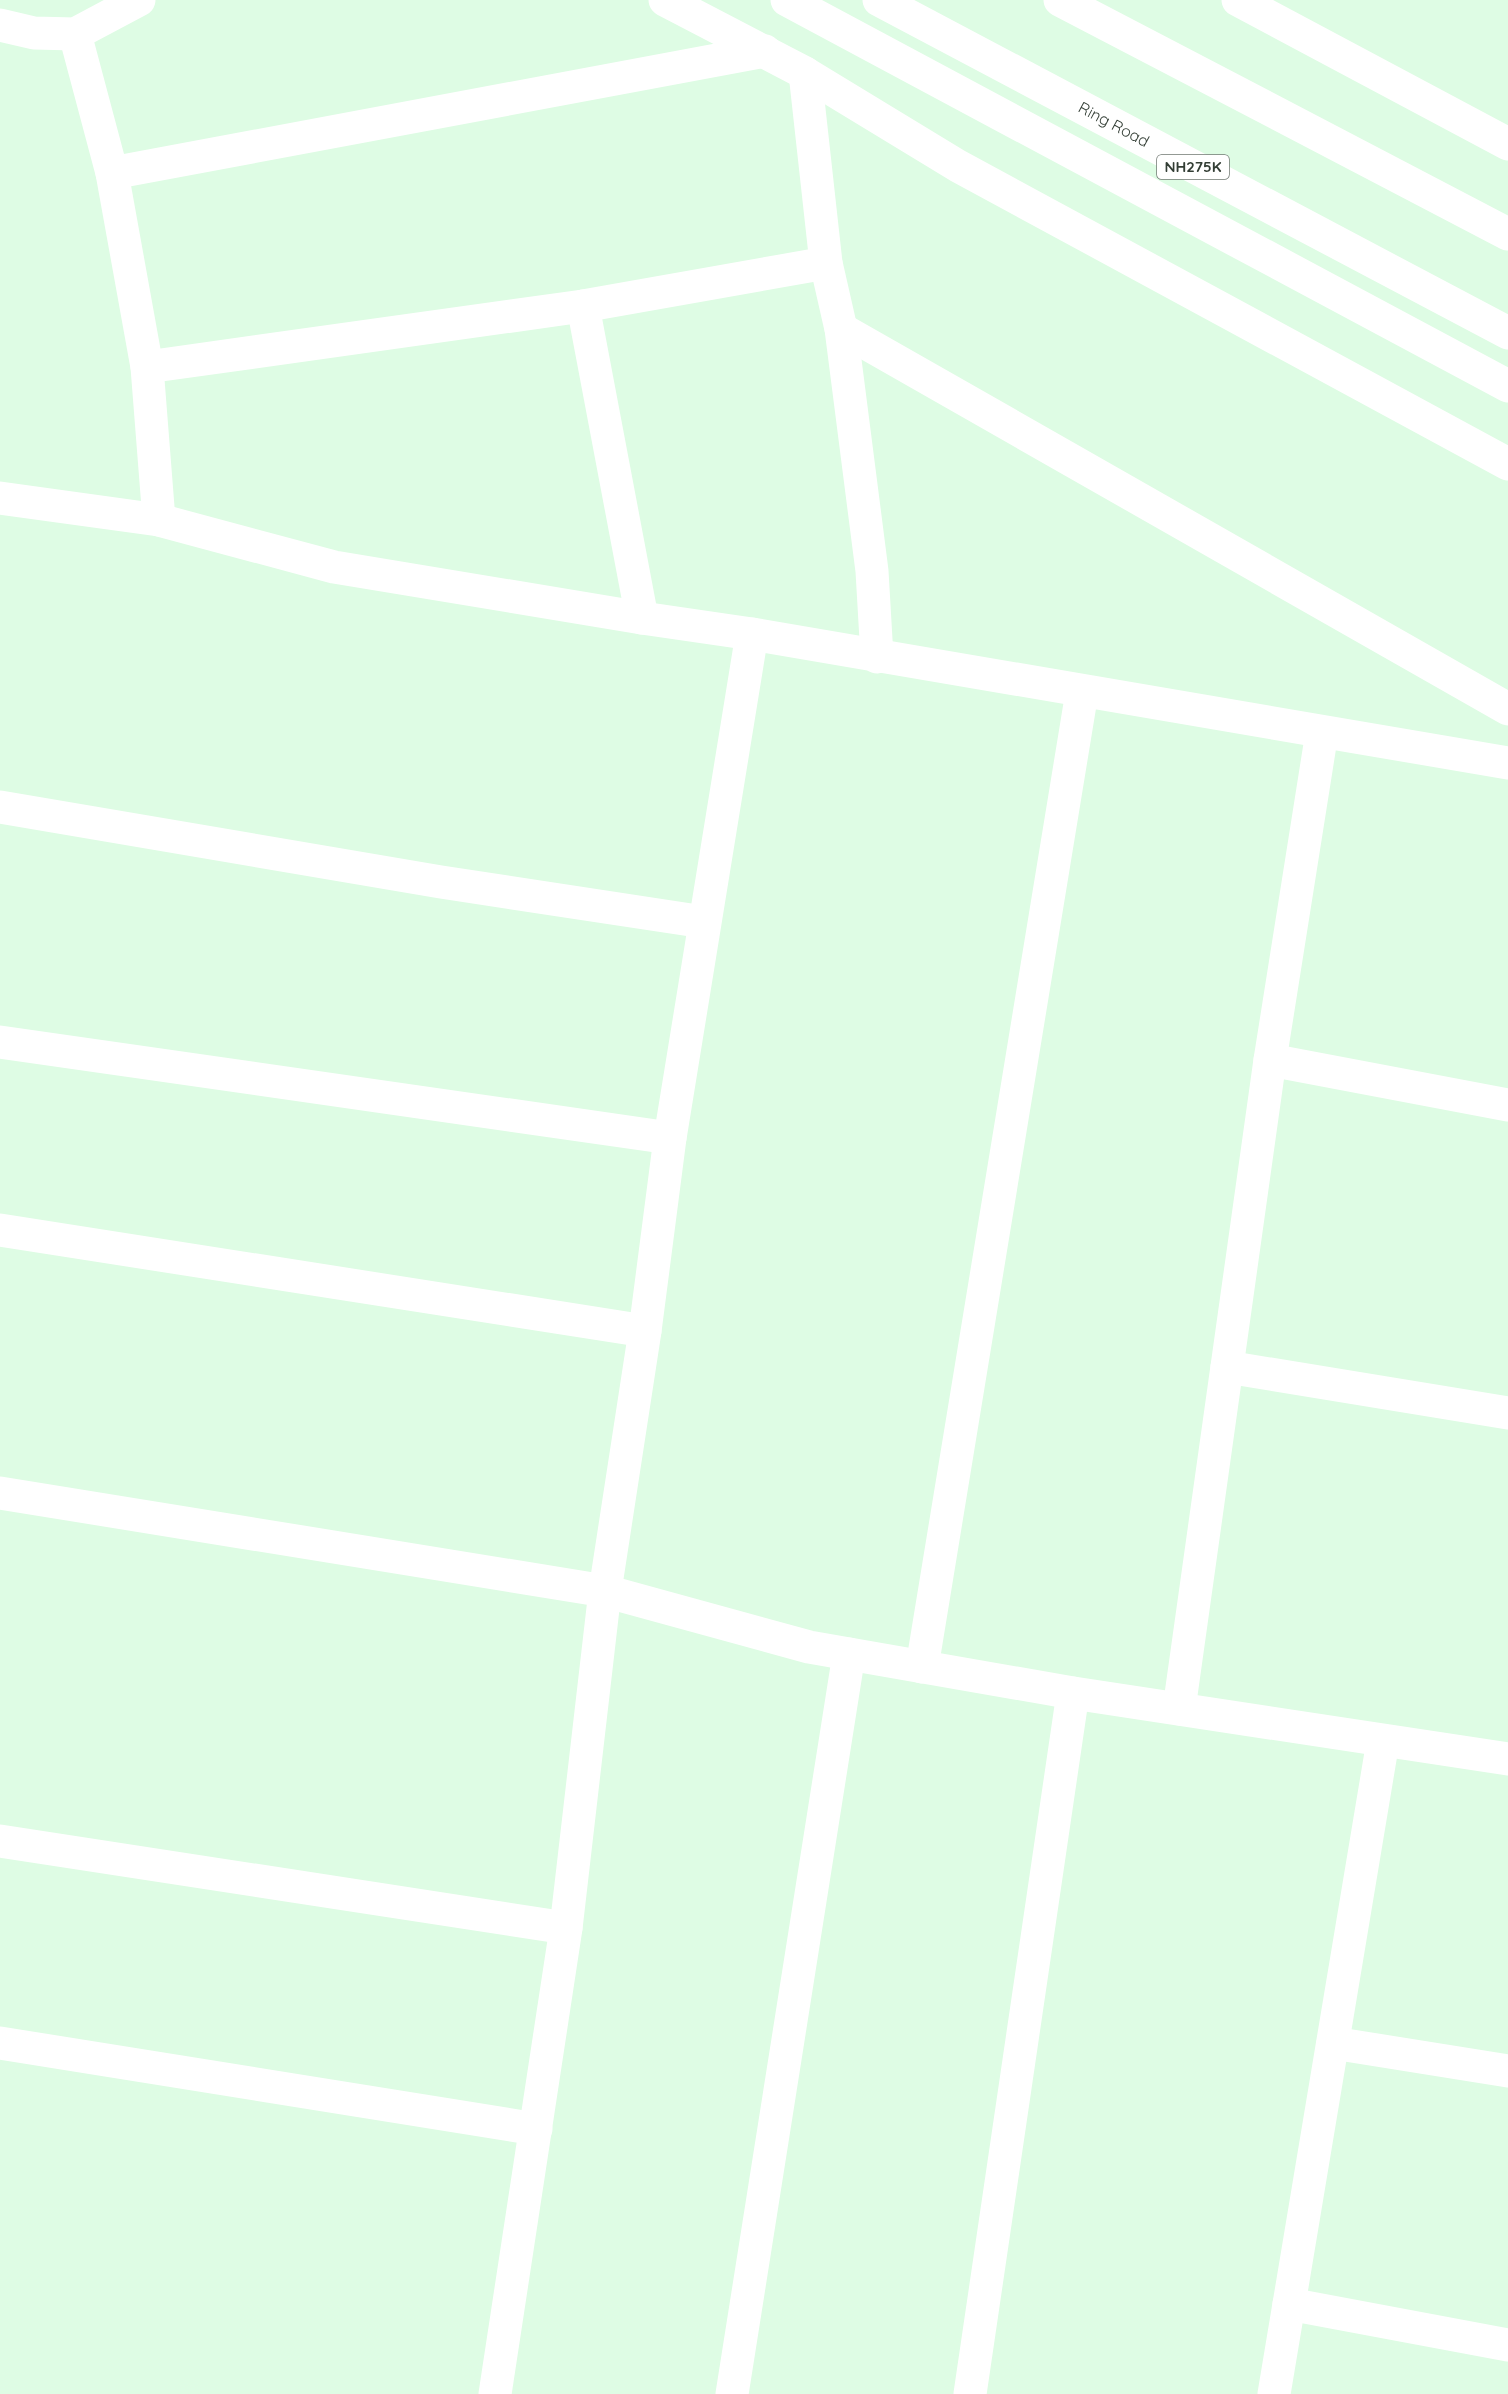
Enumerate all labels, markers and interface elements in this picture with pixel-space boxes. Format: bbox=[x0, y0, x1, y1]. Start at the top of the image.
street label: Ring Road bbox=[1075, 97, 1153, 151]
road number: NH275K bbox=[1157, 155, 1229, 179]

